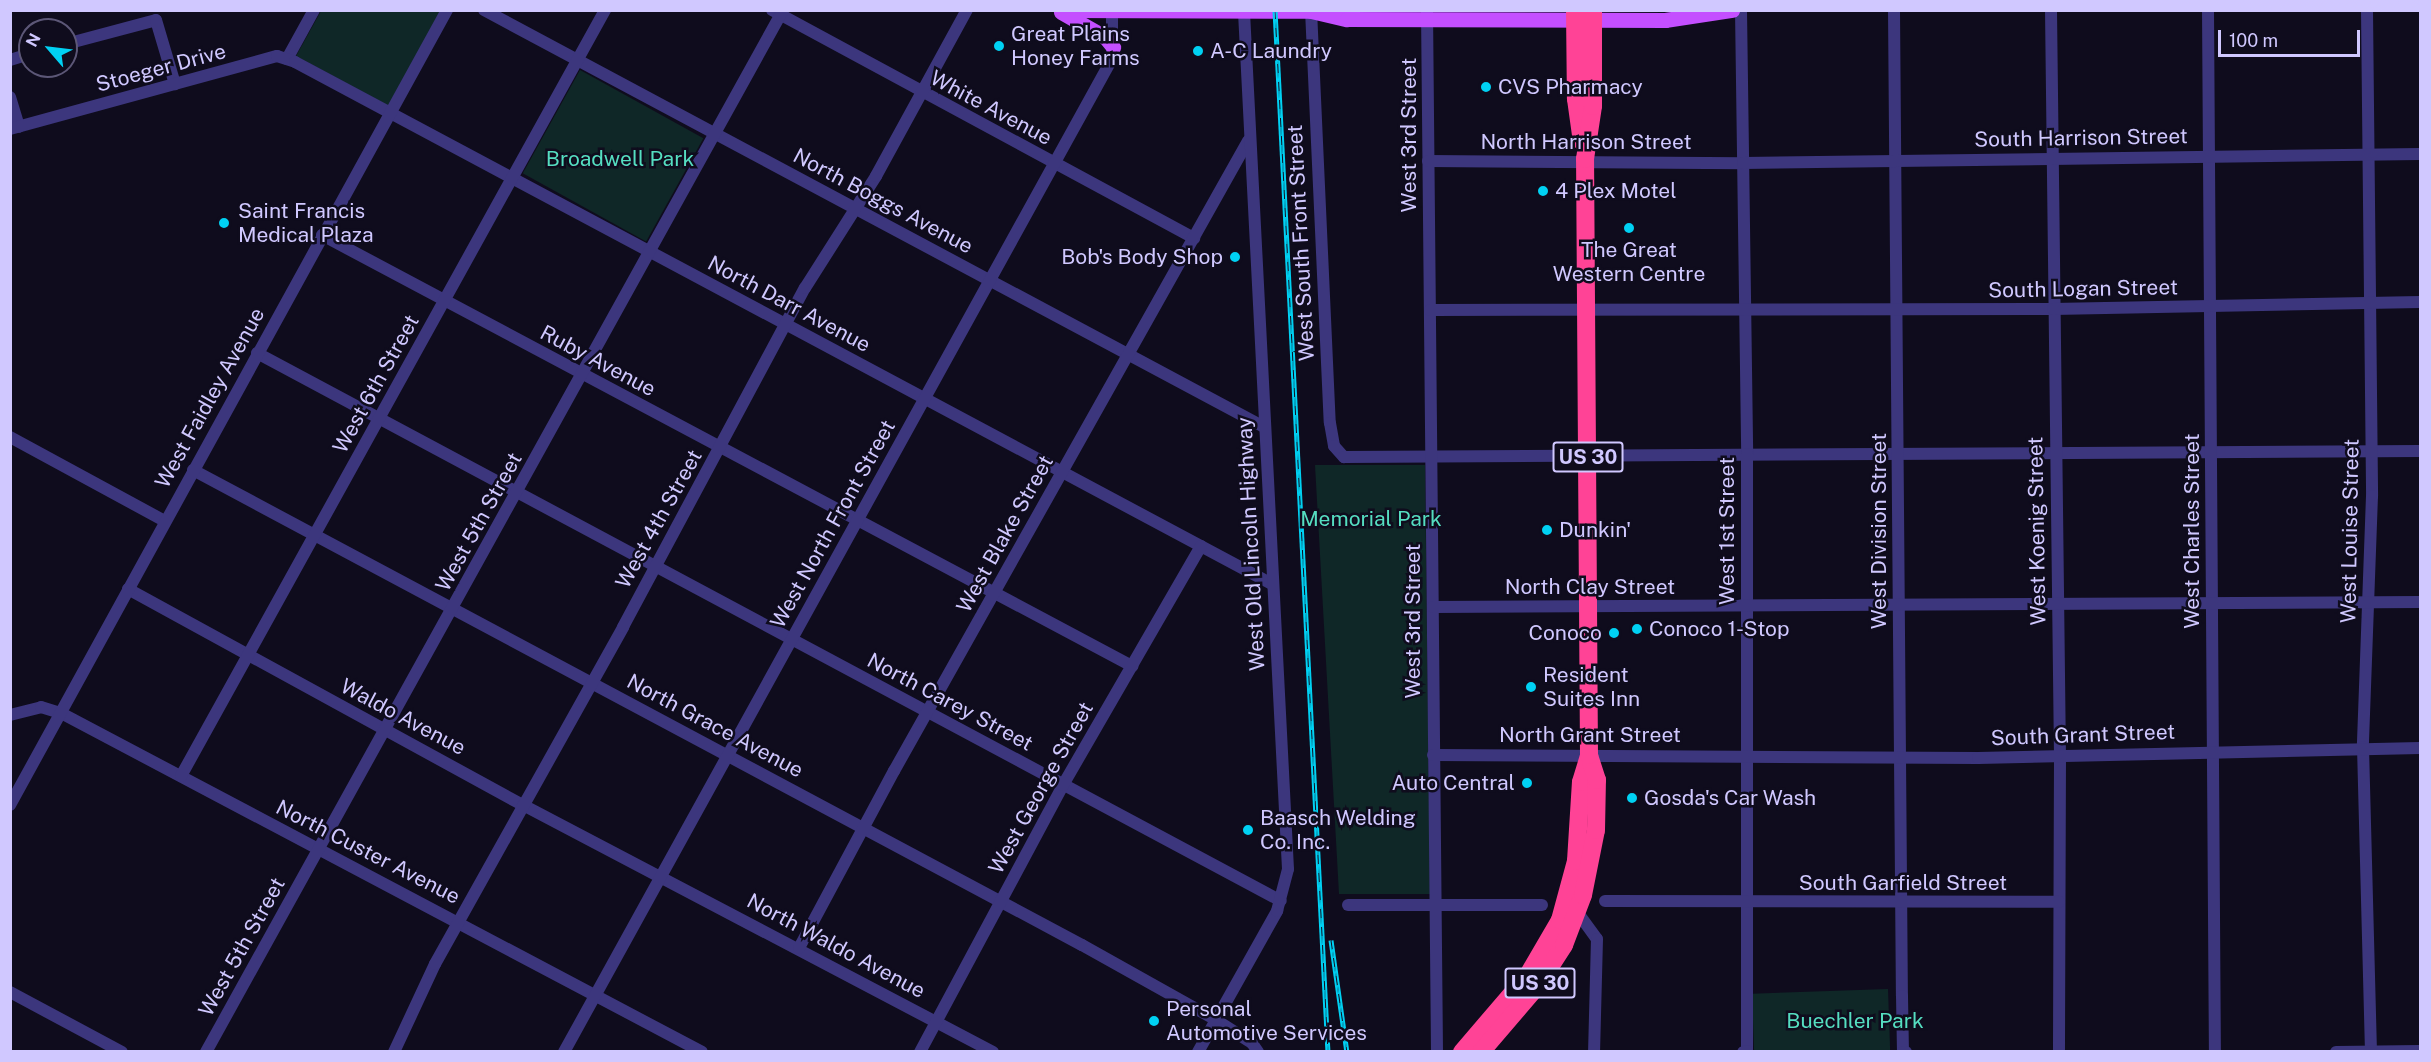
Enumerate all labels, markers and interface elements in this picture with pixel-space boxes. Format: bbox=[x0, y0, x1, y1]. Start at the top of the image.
north arrow bbox=[18, 18, 78, 78]
scale bar bbox=[2221, 18, 2364, 56]
place label: Great Plains Honey Farms bbox=[1011, 21, 1140, 71]
text: N bbox=[22, 30, 45, 50]
text: 100 m bbox=[2229, 30, 2278, 51]
place label: A-C Laundry bbox=[1210, 38, 1332, 64]
street label: Stoeger Drive bbox=[93, 39, 229, 97]
marker: Great Plains Honey Farms bbox=[992, 39, 1006, 53]
marker: A-C Laundry bbox=[1191, 44, 1205, 58]
street label: West 3rd Street bbox=[1396, 58, 1422, 212]
street label: White Avenue bbox=[926, 65, 1056, 151]
place label: CVS Pharmacy bbox=[1498, 74, 1643, 100]
marker: CVS Pharmacy bbox=[1479, 80, 1493, 94]
street label: West South Front Street bbox=[1282, 124, 1320, 362]
street label: South Harrison Street bbox=[1974, 124, 2188, 152]
street label: North Harrison Street bbox=[1480, 129, 1692, 155]
street label: North Boggs Avenue bbox=[789, 143, 977, 259]
park label: Broadwell Park bbox=[546, 146, 694, 172]
place label: 4 Plex Motel bbox=[1555, 178, 1677, 204]
marker: 4 Plex Motel bbox=[1536, 184, 1550, 198]
place label: Saint Francis Medical Plaza bbox=[238, 198, 374, 248]
marker: Saint Francis Medical Plaza bbox=[215, 214, 233, 232]
marker: The Great Western Centre bbox=[1622, 221, 1636, 235]
place label: The Great Western Centre bbox=[1553, 237, 1705, 287]
place label: Bob's Body Shop bbox=[1061, 244, 1223, 270]
street label: North Darr Avenue bbox=[703, 250, 875, 358]
marker: Bob's Body Shop bbox=[1228, 250, 1242, 264]
street label: South Logan Street bbox=[1988, 275, 2178, 303]
street label: West Faidley Avenue bbox=[150, 303, 270, 493]
street label: West 6th Street bbox=[328, 310, 424, 458]
street label: Ruby Avenue bbox=[536, 320, 660, 402]
street label: West North Front Street bbox=[765, 416, 901, 632]
street label: West Old Lincoln Highway bbox=[1232, 416, 1270, 672]
street label: West Division Street bbox=[1866, 433, 1892, 629]
street label: West Charles Street bbox=[2179, 433, 2205, 629]
street label: West Koenig Street bbox=[2023, 436, 2051, 626]
street label: West Louise Street bbox=[2336, 438, 2364, 624]
road number: US 30 bbox=[1552, 440, 1624, 474]
street label: West 4th Street bbox=[611, 445, 707, 593]
street label: West 5th Street bbox=[430, 448, 528, 596]
street label: West Blake Street bbox=[951, 451, 1059, 617]
street label: West 1st Street bbox=[1714, 457, 1740, 605]
park label: Memorial Park bbox=[1300, 506, 1442, 532]
place label: Dunkin' bbox=[1559, 517, 1631, 543]
marker: Dunkin' bbox=[1540, 523, 1554, 537]
street label: West 3rd Street bbox=[1400, 544, 1426, 698]
street label: North Clay Street bbox=[1505, 574, 1675, 600]
place label: Conoco 1-Stop bbox=[1649, 616, 1790, 642]
place label: Conoco bbox=[1528, 620, 1602, 646]
marker: Conoco 1-Stop bbox=[1630, 622, 1644, 636]
marker: Conoco bbox=[1607, 626, 1621, 640]
street label: North Carey Street bbox=[863, 648, 1037, 756]
place label: Resident Suites Inn bbox=[1543, 662, 1640, 712]
street label: North Grace Avenue bbox=[622, 669, 808, 783]
street label: Waldo Avenue bbox=[336, 673, 470, 761]
marker: Resident Suites Inn bbox=[1524, 680, 1538, 694]
street label: West George Street bbox=[983, 698, 1099, 878]
street label: South Grant Street bbox=[1990, 719, 2176, 751]
street label: North Grant Street bbox=[1499, 722, 1681, 748]
place label: Auto Central bbox=[1391, 770, 1515, 796]
marker: Auto Central bbox=[1520, 776, 1534, 790]
place label: Gosda's Car Wash bbox=[1644, 785, 1817, 811]
marker: Gosda's Car Wash bbox=[1625, 791, 1639, 805]
street label: North Custer Avenue bbox=[272, 795, 464, 909]
place label: Baasch Welding Co. Inc. bbox=[1260, 805, 1416, 855]
marker: Baasch Welding Co. Inc. bbox=[1241, 823, 1255, 837]
street label: South Garfield Street bbox=[1799, 870, 2007, 896]
street label: West 5th Street bbox=[193, 873, 291, 1021]
street label: North Waldo Avenue bbox=[742, 888, 930, 1004]
road number: US 30 bbox=[1504, 966, 1576, 1000]
place label: Personal Automotive Services bbox=[1166, 996, 1367, 1046]
park label: Buechler Park bbox=[1786, 1008, 1924, 1034]
marker: Personal Automotive Services bbox=[1147, 1014, 1161, 1028]

